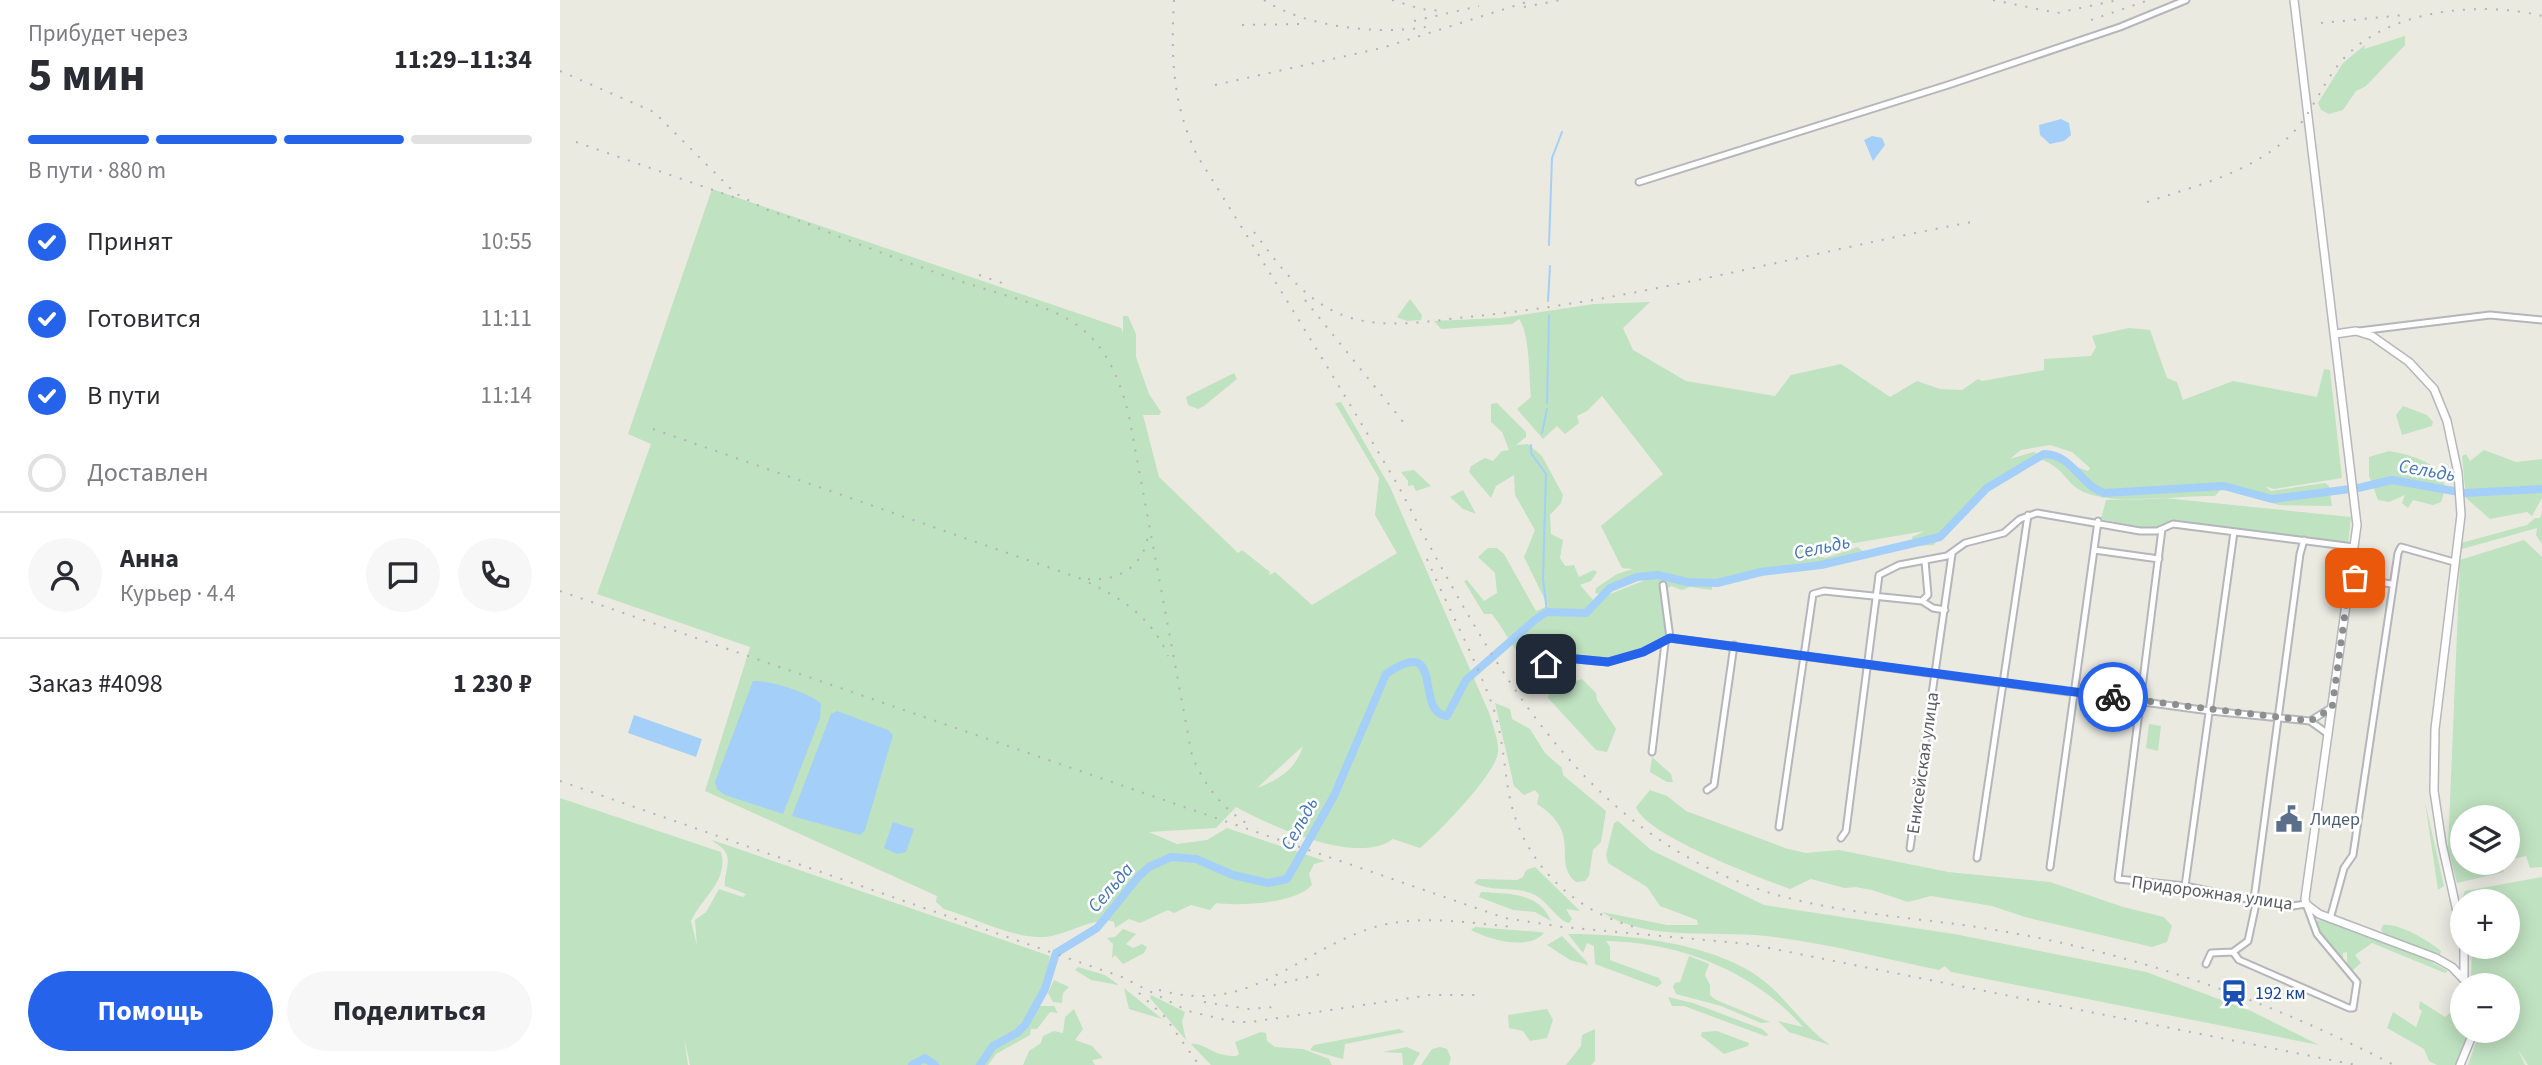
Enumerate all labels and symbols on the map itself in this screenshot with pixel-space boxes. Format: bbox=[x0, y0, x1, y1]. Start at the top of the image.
water label: Сельдь bbox=[2397, 453, 2457, 489]
water label: Сельдь bbox=[1791, 529, 1853, 567]
pin bbox=[2325, 548, 2385, 608]
pin bbox=[1516, 634, 1576, 694]
courier bbox=[2078, 662, 2148, 732]
street label: Енисейская улица bbox=[1901, 691, 1945, 835]
water label: Сельдь bbox=[1274, 793, 1326, 855]
public building icon: Лидер bbox=[2274, 804, 2304, 834]
place label: Лидер bbox=[2310, 807, 2360, 832]
water label: Сельда bbox=[1082, 857, 1140, 919]
street label: Придорожная улица bbox=[2130, 869, 2294, 917]
station icon: 192 км bbox=[2219, 978, 2249, 1008]
place label: 192 км bbox=[2255, 981, 2306, 1006]

